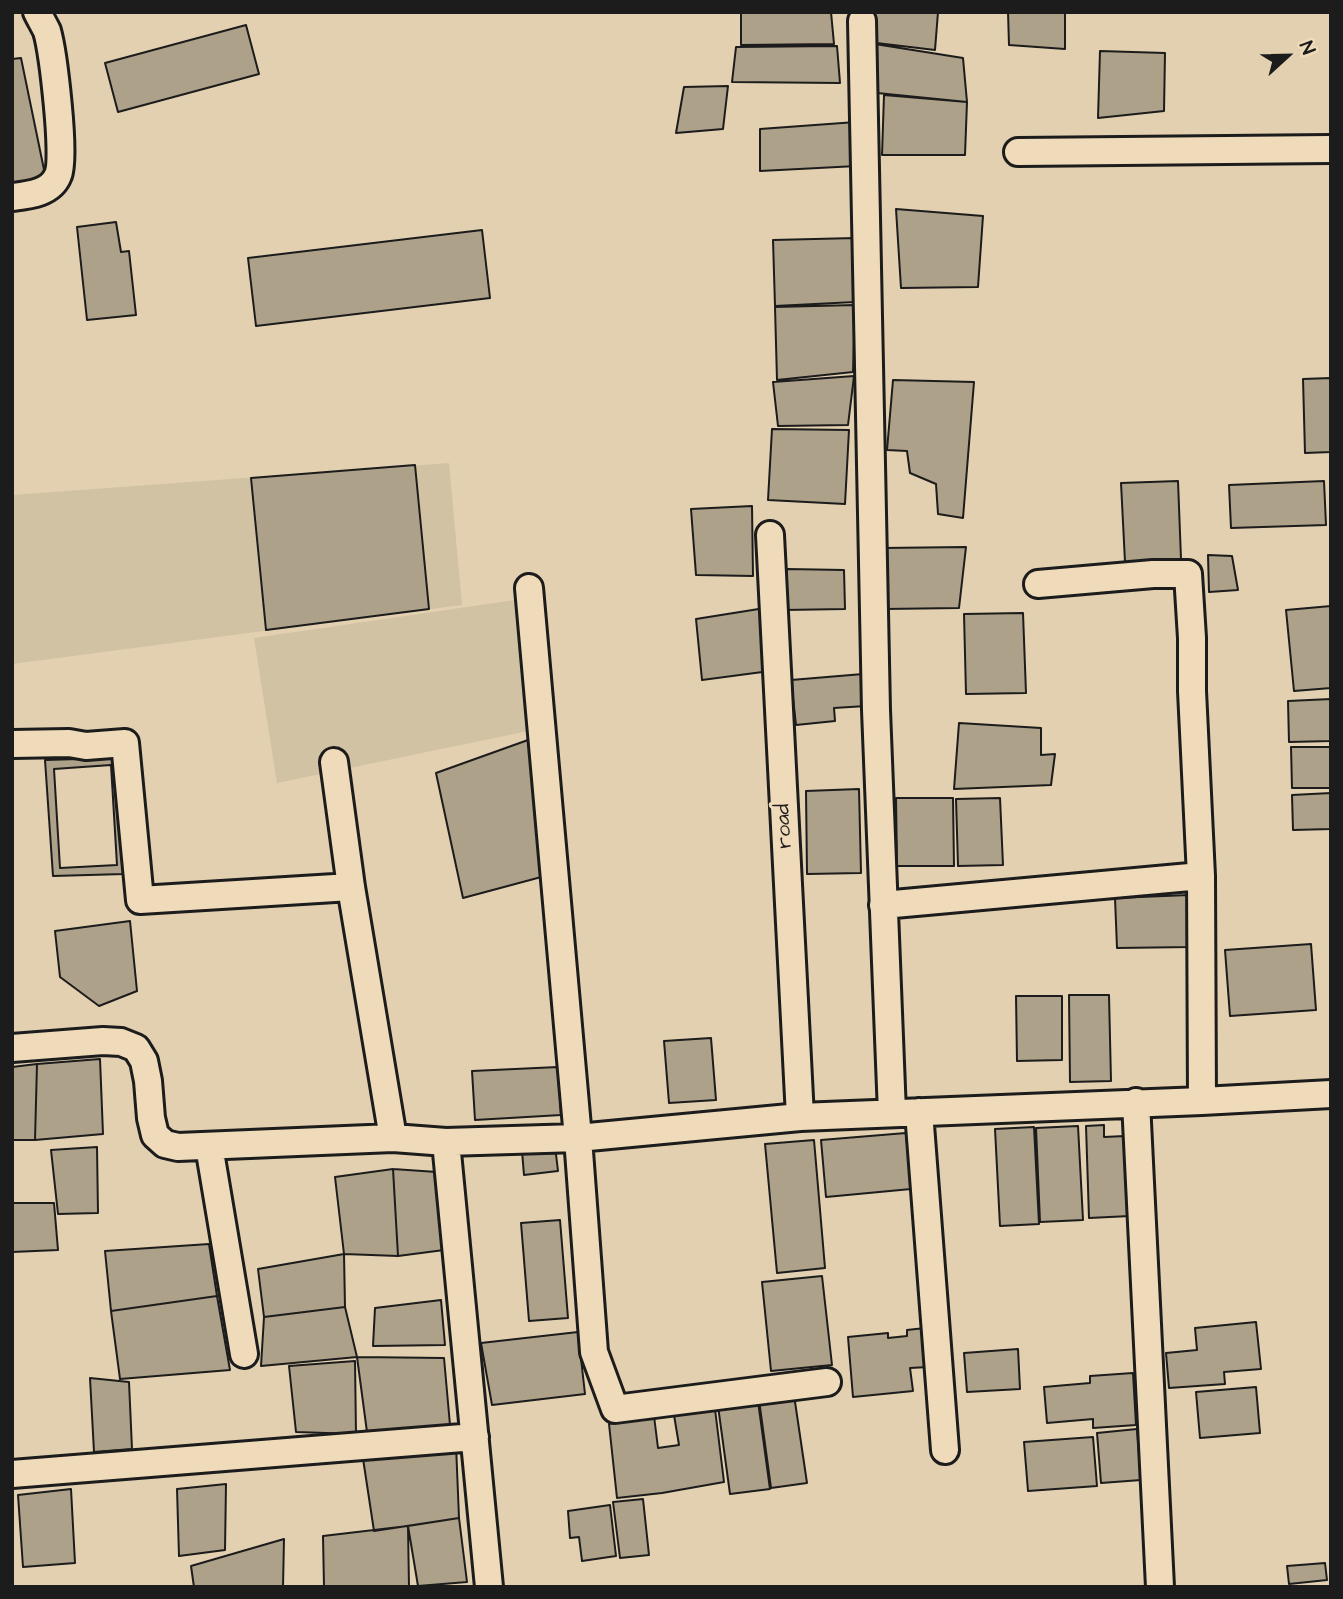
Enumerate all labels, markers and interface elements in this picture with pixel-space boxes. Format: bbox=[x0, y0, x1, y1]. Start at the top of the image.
north arrow bbox=[1252, 21, 1322, 91]
text: N bbox=[1292, 37, 1322, 59]
street label: road bbox=[771, 803, 799, 849]

